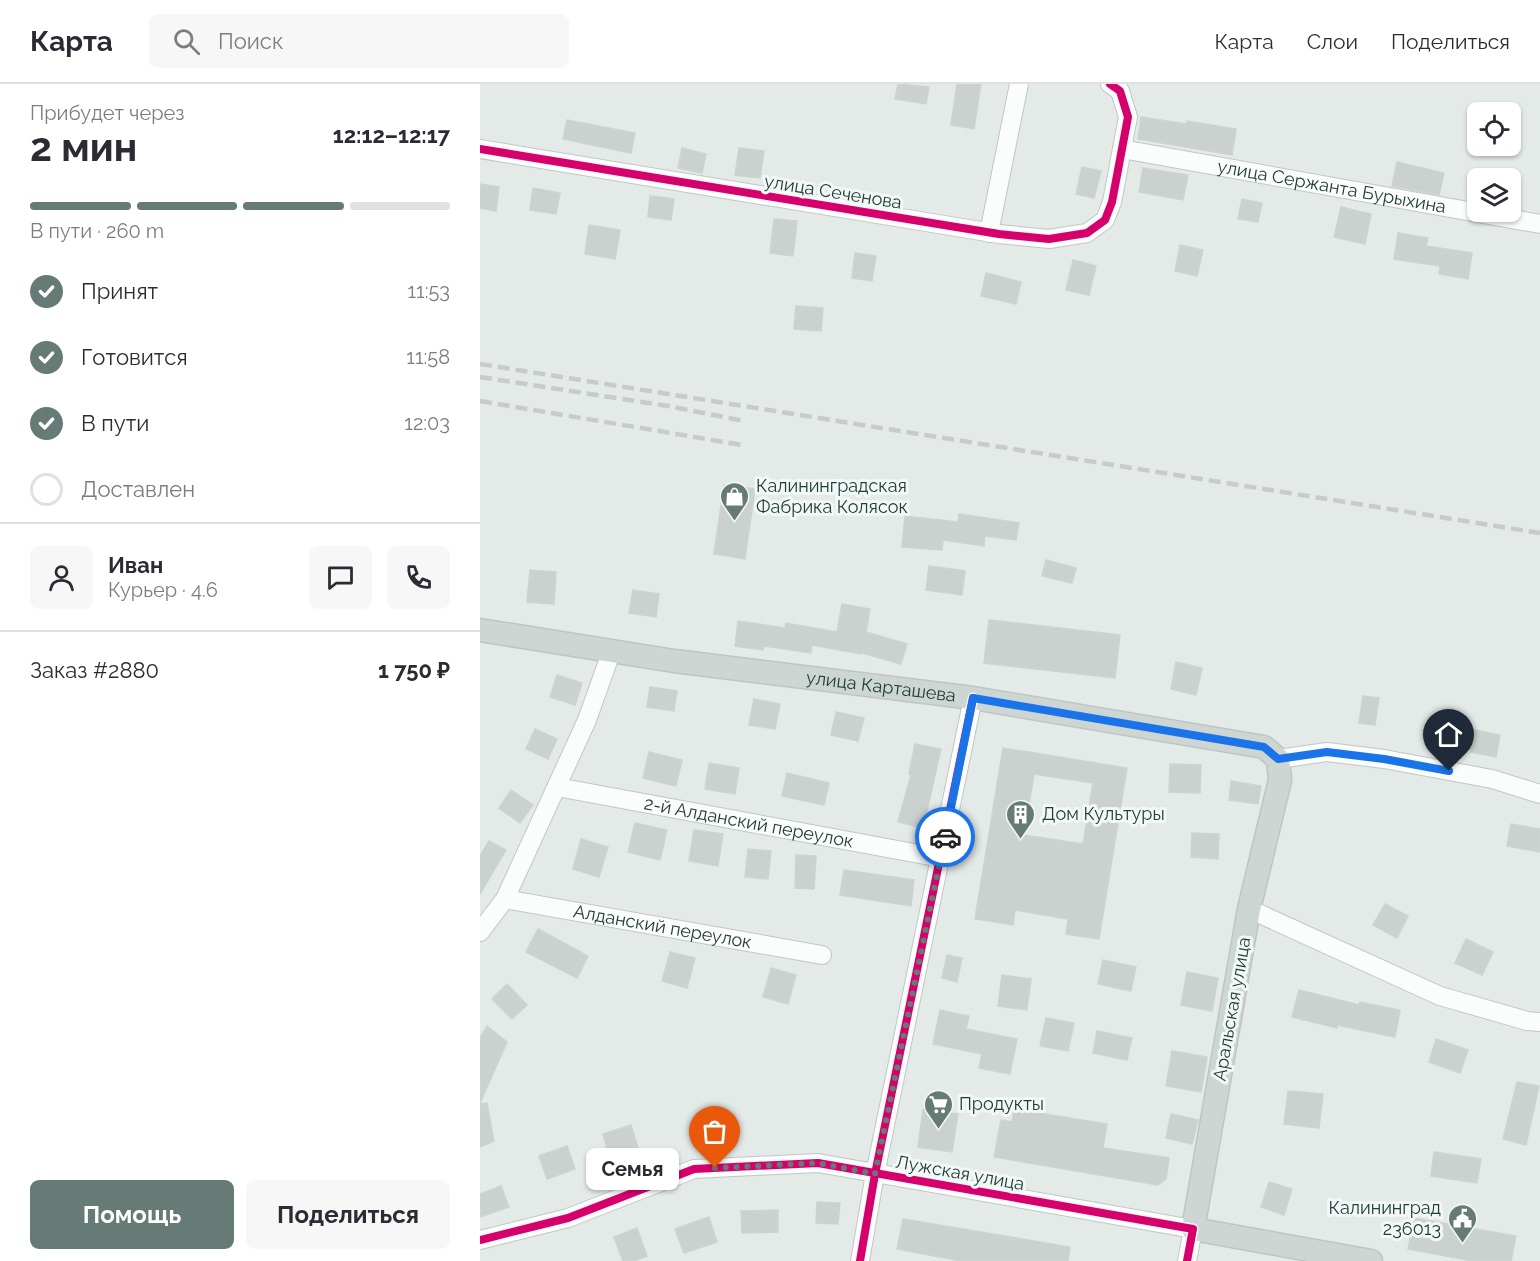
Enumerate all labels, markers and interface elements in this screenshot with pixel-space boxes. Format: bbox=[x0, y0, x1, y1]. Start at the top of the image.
search box bbox=[149, 14, 569, 68]
text: Карта bbox=[30, 25, 113, 58]
icon: search bbox=[170, 25, 203, 58]
text: Поиск bbox=[218, 28, 283, 54]
text: Карта bbox=[1215, 29, 1274, 54]
text: Слои bbox=[1307, 29, 1358, 54]
text: Поделиться bbox=[1391, 29, 1510, 54]
text: Прибудет через bbox=[30, 101, 184, 125]
map controls bbox=[1467, 102, 1521, 222]
button: locate bbox=[1467, 102, 1521, 156]
text: 12:12–12:17 bbox=[333, 122, 450, 148]
text: 2 мин bbox=[30, 124, 137, 170]
street label: улица Сержанта Бурыхина bbox=[1216, 155, 1448, 217]
button: layers bbox=[1467, 168, 1521, 222]
street label: улица Сеченова bbox=[763, 170, 903, 213]
text: В пути · 260 m bbox=[30, 219, 164, 243]
icon: check bbox=[30, 275, 63, 308]
text: Принят bbox=[81, 278, 158, 304]
text: 11:53 bbox=[408, 279, 450, 303]
icon: check bbox=[30, 341, 63, 374]
text: Готовится bbox=[81, 344, 188, 370]
text: 11:58 bbox=[406, 345, 450, 369]
icon: check bbox=[30, 407, 63, 440]
text: В пути bbox=[81, 410, 149, 436]
text: 12:03 bbox=[404, 411, 450, 435]
place label: Калининградская Фабрика Колясок bbox=[756, 475, 908, 517]
text: Доставлен bbox=[81, 476, 195, 502]
shop icon: Калининградская Фабрика Колясок bbox=[719, 480, 751, 522]
button: person bbox=[30, 546, 93, 609]
button: chat bbox=[309, 546, 372, 609]
button: phone bbox=[387, 546, 450, 609]
text: Иван bbox=[108, 552, 163, 578]
text: Курьер · 4.6 bbox=[108, 578, 218, 602]
text: Заказ #2880 bbox=[30, 657, 159, 683]
text: 1 750 ₽ bbox=[378, 657, 450, 683]
street label: улица Карташева bbox=[805, 666, 957, 706]
pin bbox=[1423, 709, 1474, 771]
icon: home bbox=[1432, 718, 1465, 751]
street label: 2-й Алданский переулок bbox=[642, 792, 855, 852]
building icon: Дом Культуры bbox=[1005, 798, 1037, 840]
place label: Дом Культуры bbox=[1042, 803, 1165, 824]
courier bbox=[915, 807, 975, 867]
icon: car bbox=[929, 821, 962, 854]
street label: Алданский переулок bbox=[572, 900, 753, 952]
street label: Аральская улица bbox=[1209, 935, 1254, 1082]
supermarket icon: Продукты bbox=[922, 1088, 954, 1130]
place label: Продукты bbox=[959, 1093, 1044, 1114]
pin bbox=[689, 1106, 740, 1168]
icon: bag bbox=[698, 1115, 731, 1148]
callout: Семья bbox=[586, 1147, 679, 1189]
street label: Лужская улица bbox=[894, 1151, 1026, 1194]
text: Семья bbox=[601, 1157, 664, 1181]
button: Помощь bbox=[30, 1180, 234, 1249]
button: Поделиться bbox=[246, 1180, 450, 1249]
place label: Калининград 236013 bbox=[1329, 1197, 1441, 1239]
public building icon: Калининград 236013 bbox=[1446, 1202, 1478, 1244]

